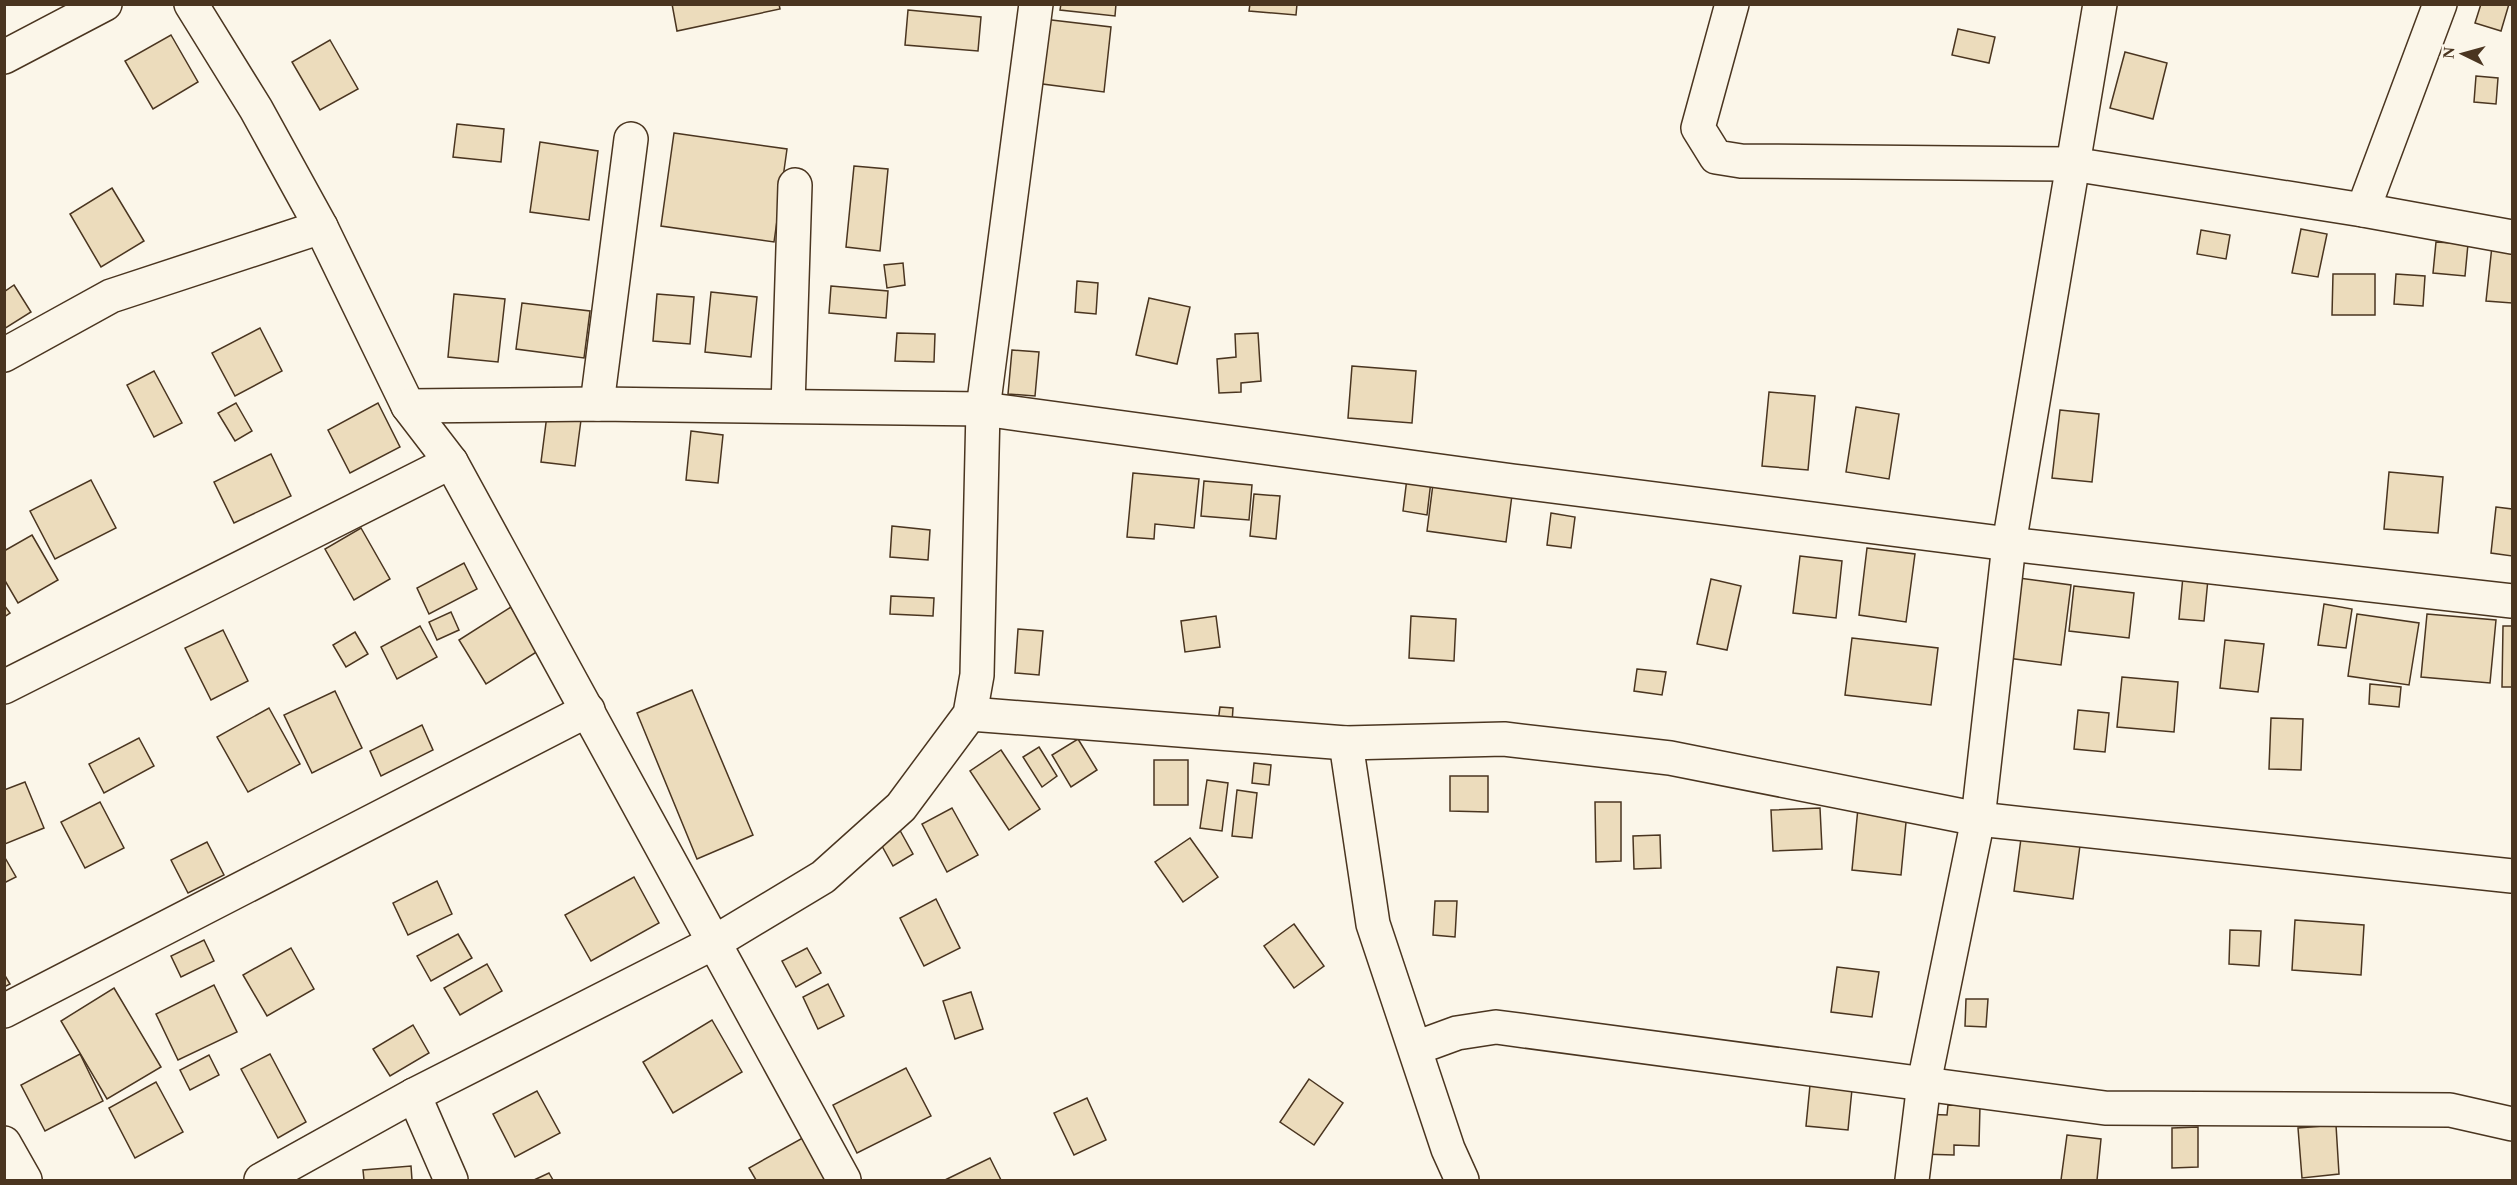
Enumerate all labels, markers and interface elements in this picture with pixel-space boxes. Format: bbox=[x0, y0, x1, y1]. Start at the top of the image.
north arrow bbox=[2433, 24, 2493, 84]
text: N bbox=[2440, 46, 2458, 59]

